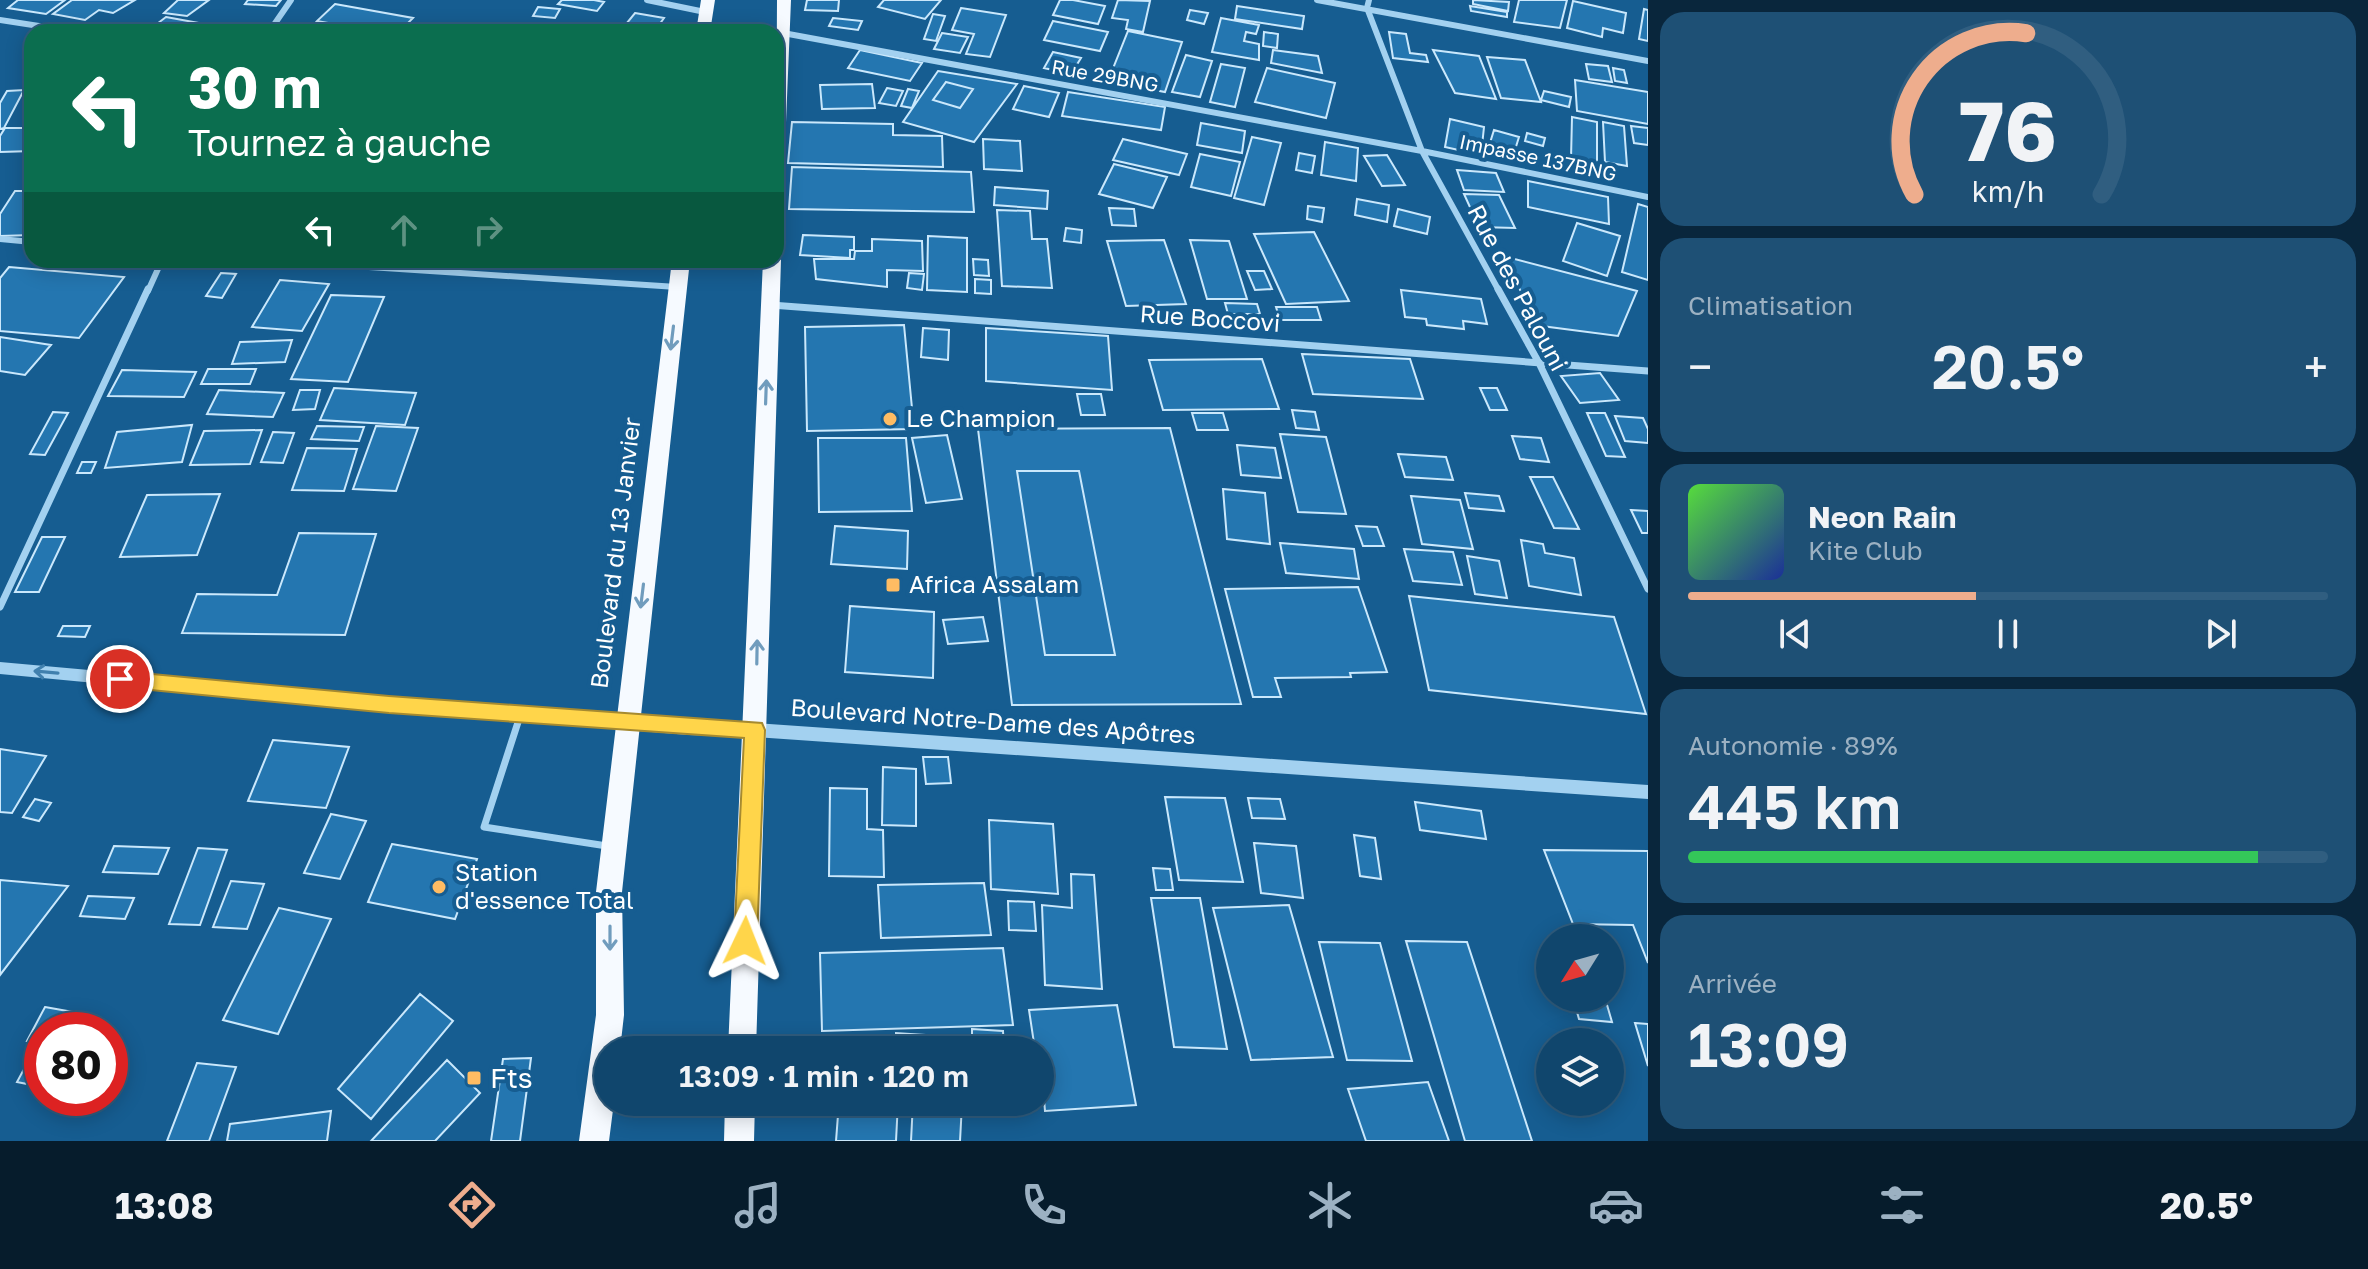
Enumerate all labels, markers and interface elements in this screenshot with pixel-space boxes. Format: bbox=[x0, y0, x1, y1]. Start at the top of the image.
text: 30 m bbox=[188, 53, 322, 120]
street label: Rue 29BNG bbox=[1050, 54, 1161, 96]
icon: left bbox=[56, 56, 160, 160]
text: 76 bbox=[1959, 78, 2057, 178]
text: Tournez à gauche bbox=[188, 121, 491, 164]
street label: Impasse 137BNG bbox=[1457, 129, 1619, 185]
text: km/h bbox=[1972, 174, 2044, 208]
street label: Rue des Palouni bbox=[1462, 199, 1574, 375]
icon: left bbox=[298, 208, 342, 252]
icon: ahead bbox=[382, 208, 426, 252]
icon: right bbox=[466, 208, 510, 252]
text: Climatisation bbox=[1688, 290, 1853, 321]
street label: Rue Boccovi bbox=[1139, 298, 1281, 337]
one-way arrow bbox=[665, 324, 680, 350]
text: 20.5° bbox=[1932, 330, 2084, 402]
text: − bbox=[1688, 340, 1712, 393]
text: + bbox=[2304, 340, 2328, 393]
one-way arrow bbox=[759, 379, 774, 406]
place label: Le Champion bbox=[906, 403, 1056, 432]
marker: Le Champion bbox=[881, 410, 899, 428]
street label: Boulevard du 13 Janvier bbox=[583, 415, 646, 690]
text: Neon Rain bbox=[1808, 499, 1956, 535]
text: Kite Club bbox=[1808, 535, 1923, 566]
place label: Africa Assalam bbox=[909, 569, 1079, 598]
marker: Africa Assalam bbox=[884, 576, 902, 594]
one-way arrow bbox=[635, 582, 650, 609]
icon: previous bbox=[1773, 612, 1817, 656]
icon: pause bbox=[1986, 612, 2030, 656]
icon: next bbox=[2199, 612, 2243, 656]
one-way arrow bbox=[749, 639, 764, 666]
pin bbox=[86, 645, 154, 713]
icon: arrive bbox=[98, 657, 142, 701]
one-way arrow bbox=[33, 664, 60, 679]
street label: Boulevard Notre-Dame des Apôtres bbox=[790, 692, 1197, 749]
text: Autonomie · 89% bbox=[1688, 730, 1898, 761]
text: 445 km bbox=[1688, 770, 1901, 842]
place label: Station d'essence Total bbox=[455, 857, 634, 914]
marker: Station d'essence Total bbox=[430, 878, 448, 896]
position arrow bbox=[703, 899, 787, 983]
one-way arrow bbox=[602, 924, 617, 951]
north arrow bbox=[1536, 924, 1624, 1012]
map controls bbox=[1536, 924, 1624, 1116]
text: Arrivée bbox=[1688, 968, 1777, 999]
text: 13:09 bbox=[1688, 1008, 1849, 1080]
speed limit sign: 80 bbox=[24, 1012, 128, 1116]
button: layers bbox=[1536, 1028, 1624, 1116]
text: 13:09 · 1 min · 120 m bbox=[679, 1058, 969, 1094]
place label: Fts bbox=[490, 1061, 533, 1094]
marker: Fts bbox=[465, 1069, 483, 1087]
icon: directions bbox=[444, 1177, 500, 1233]
icon: music bbox=[730, 1177, 786, 1233]
icon: phone bbox=[1016, 1177, 1072, 1233]
icon: climate bbox=[1302, 1177, 1358, 1233]
icon: car bbox=[1588, 1177, 1644, 1233]
icon: filters bbox=[1874, 1177, 1930, 1233]
text: 13:08 bbox=[115, 1184, 214, 1227]
text: 20.5° bbox=[2160, 1184, 2253, 1227]

